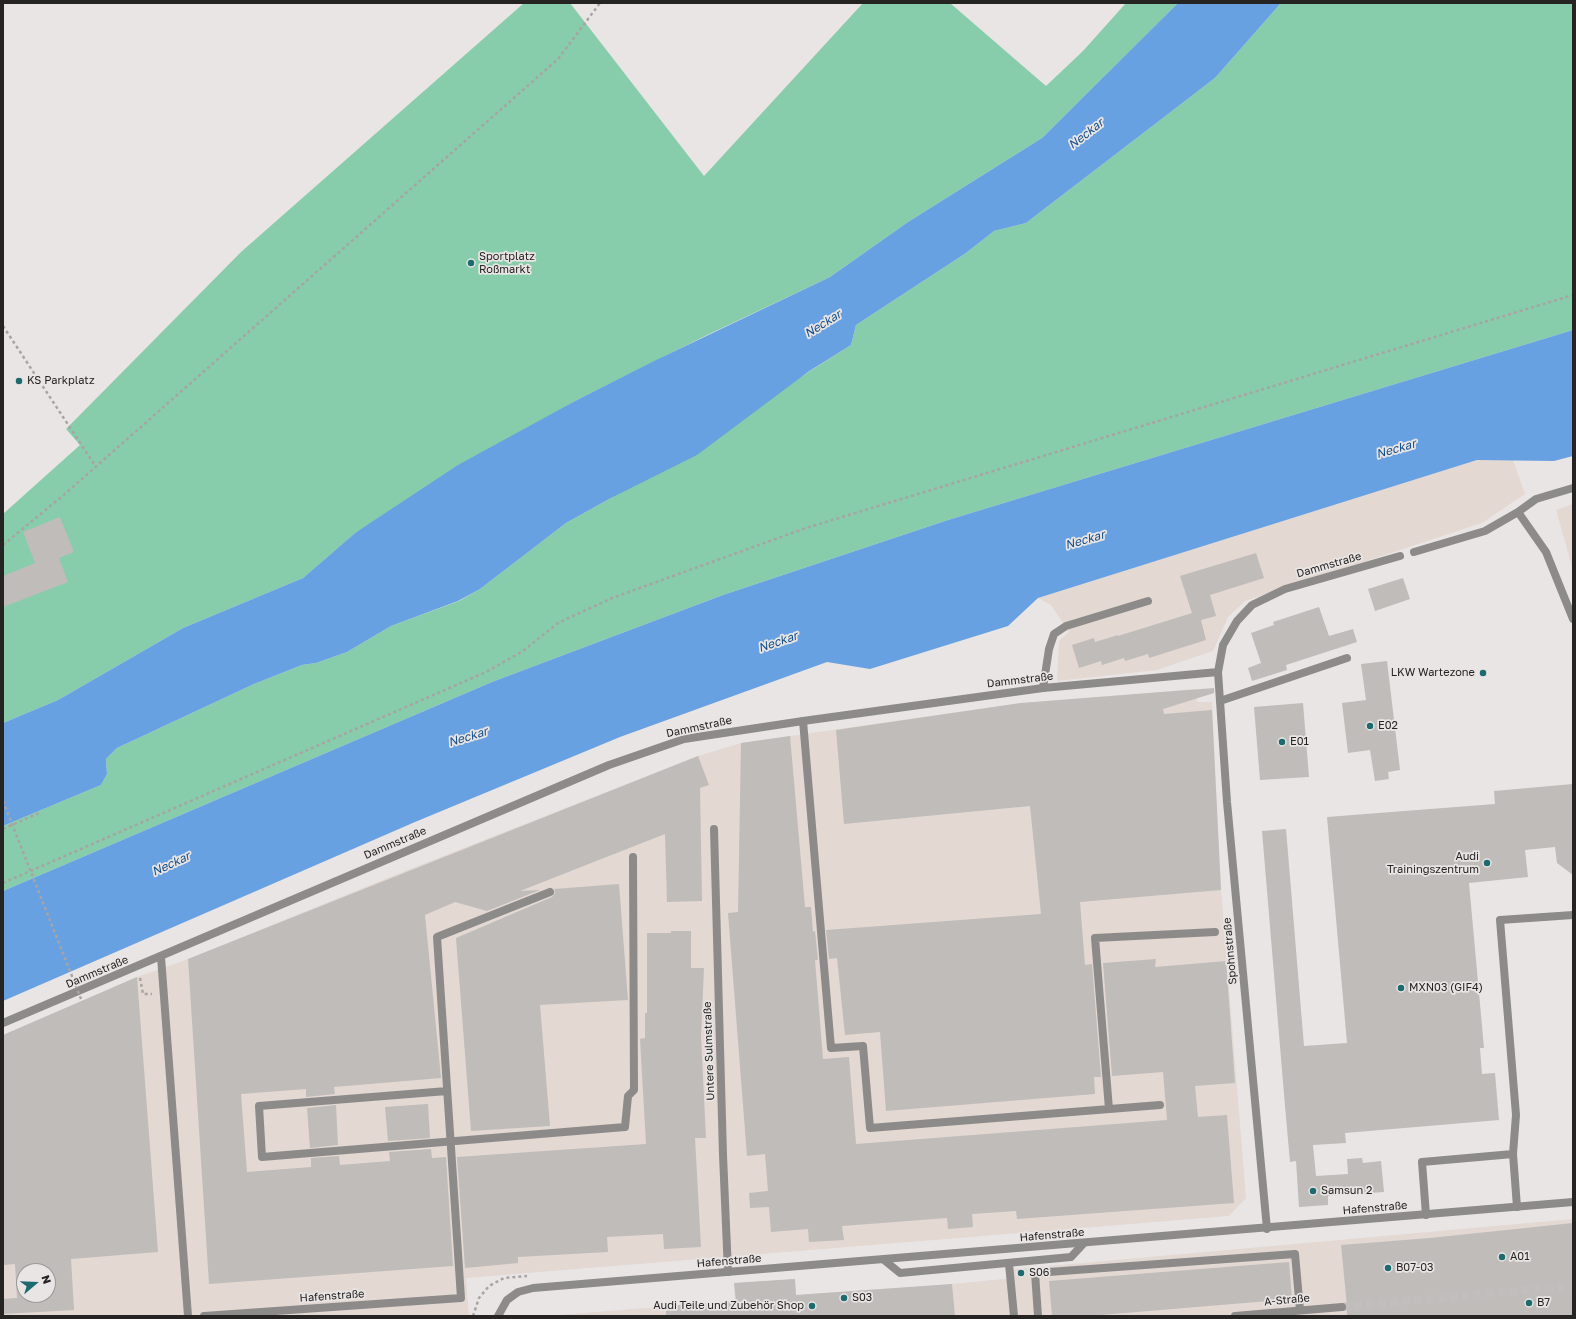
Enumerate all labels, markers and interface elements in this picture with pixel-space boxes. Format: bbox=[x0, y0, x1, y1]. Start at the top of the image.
water label: Neckar bbox=[1066, 116, 1106, 152]
place label: Sportplatz Roßmarkt bbox=[479, 250, 535, 276]
marker: Sportplatz Roßmarkt bbox=[466, 258, 476, 268]
water label: Neckar bbox=[802, 307, 844, 341]
place label: KS Parkplatz bbox=[27, 374, 95, 388]
marker: KS Parkplatz bbox=[14, 376, 24, 386]
water label: Neckar bbox=[1374, 436, 1418, 462]
water label: Neckar bbox=[1063, 527, 1107, 553]
street label: Dammstraße bbox=[1295, 549, 1363, 581]
water label: Neckar bbox=[756, 629, 800, 655]
place label: LKW Wartezone bbox=[1391, 666, 1475, 680]
marker: LKW Wartezone bbox=[1478, 668, 1488, 678]
street label: Dammstraße bbox=[986, 669, 1054, 691]
street label: Dammstraße bbox=[665, 714, 733, 740]
place label: E02 bbox=[1378, 719, 1398, 733]
marker: E02 bbox=[1365, 721, 1375, 731]
water label: Neckar bbox=[446, 724, 490, 750]
place label: E01 bbox=[1290, 735, 1309, 749]
marker: E01 bbox=[1277, 737, 1287, 747]
street label: Dammstraße bbox=[362, 824, 428, 862]
water label: Neckar bbox=[149, 849, 193, 879]
place label: Audi Trainingszentrum bbox=[1387, 850, 1479, 876]
marker: Audi Trainingszentrum bbox=[1482, 858, 1492, 868]
street label: Spohnstraße bbox=[1220, 917, 1240, 985]
street label: Dammstraße bbox=[64, 953, 130, 991]
place label: MXN03 (GIF4) bbox=[1409, 981, 1483, 995]
marker: MXN03 (GIF4) bbox=[1396, 983, 1406, 993]
street label: Untere Sulmstraße bbox=[701, 1001, 717, 1101]
place label: Samsun 2 bbox=[1321, 1184, 1372, 1198]
marker: Samsun 2 bbox=[1308, 1186, 1318, 1196]
street label: Hafenstraße bbox=[1342, 1199, 1408, 1217]
street label: Hafenstraße bbox=[1019, 1226, 1085, 1244]
place label: A01 bbox=[1510, 1250, 1530, 1264]
street label: Hafenstraße bbox=[696, 1252, 762, 1270]
marker: A01 bbox=[1497, 1252, 1507, 1262]
place label: B07-03 bbox=[1396, 1261, 1433, 1275]
north arrow bbox=[16, 1263, 56, 1303]
marker: B07-03 bbox=[1383, 1263, 1393, 1273]
place label: S06 bbox=[1029, 1266, 1050, 1280]
marker: S06 bbox=[1016, 1268, 1026, 1278]
text: N bbox=[39, 1273, 54, 1285]
street label: Hafenstraße bbox=[299, 1287, 365, 1305]
place label: S03 bbox=[852, 1291, 872, 1305]
street label: A-Straße bbox=[1264, 1291, 1310, 1309]
marker: S03 bbox=[839, 1293, 849, 1303]
place label: B7 bbox=[1537, 1296, 1550, 1310]
marker: B7 bbox=[1524, 1298, 1534, 1308]
place label: Audi Teile und Zubehör Shop bbox=[653, 1299, 804, 1313]
marker: Audi Teile und Zubehör Shop bbox=[807, 1301, 817, 1311]

